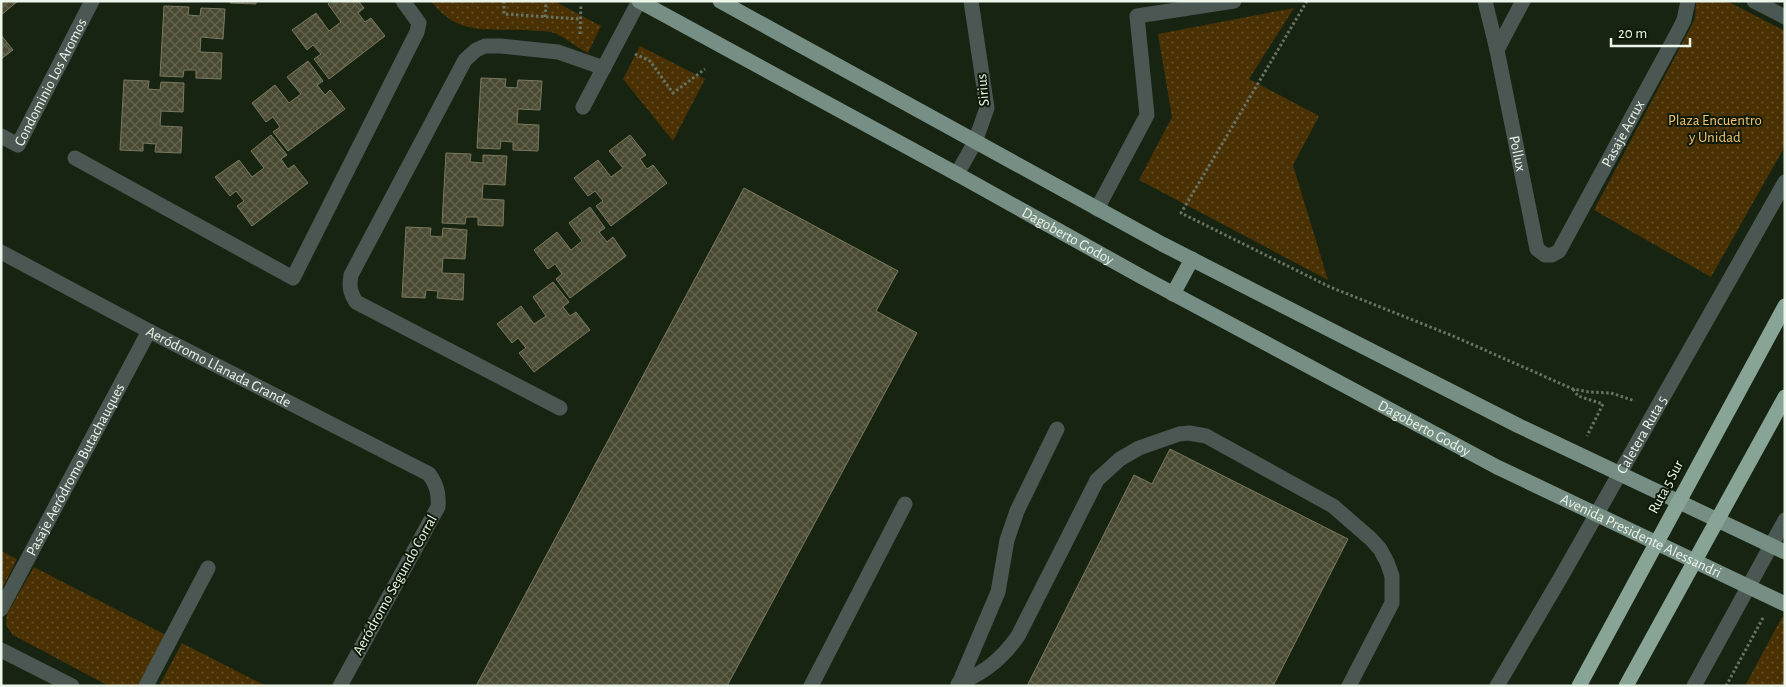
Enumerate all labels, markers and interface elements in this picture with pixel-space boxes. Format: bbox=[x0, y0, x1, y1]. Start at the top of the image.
scale bar bbox=[1611, 15, 1690, 47]
street label: Condominio Los Aromos bbox=[11, 16, 89, 148]
text: 20 m bbox=[1618, 26, 1647, 41]
street label: Sirius bbox=[974, 73, 992, 107]
street label: Pasaje Acrux bbox=[1599, 97, 1647, 169]
park label: Plaza Encuentro y Unidad bbox=[1668, 113, 1762, 145]
street label: Pollux bbox=[1507, 134, 1529, 173]
street label: Dagoberto Godoy bbox=[1019, 204, 1117, 268]
street label: Aeródromo Llanada Grande bbox=[144, 323, 294, 410]
street label: Pasaje Aeródromo Butachauques bbox=[23, 381, 127, 558]
street label: Caletera Ruta 5 bbox=[1614, 393, 1670, 476]
street label: Dagoberto Godoy bbox=[1376, 397, 1474, 459]
street label: Ruta 5 Sur bbox=[1646, 458, 1686, 516]
street label: Avenida Presidente Alessandri bbox=[1558, 491, 1724, 580]
street label: Aeródromo Segundo Corral bbox=[350, 512, 440, 658]

